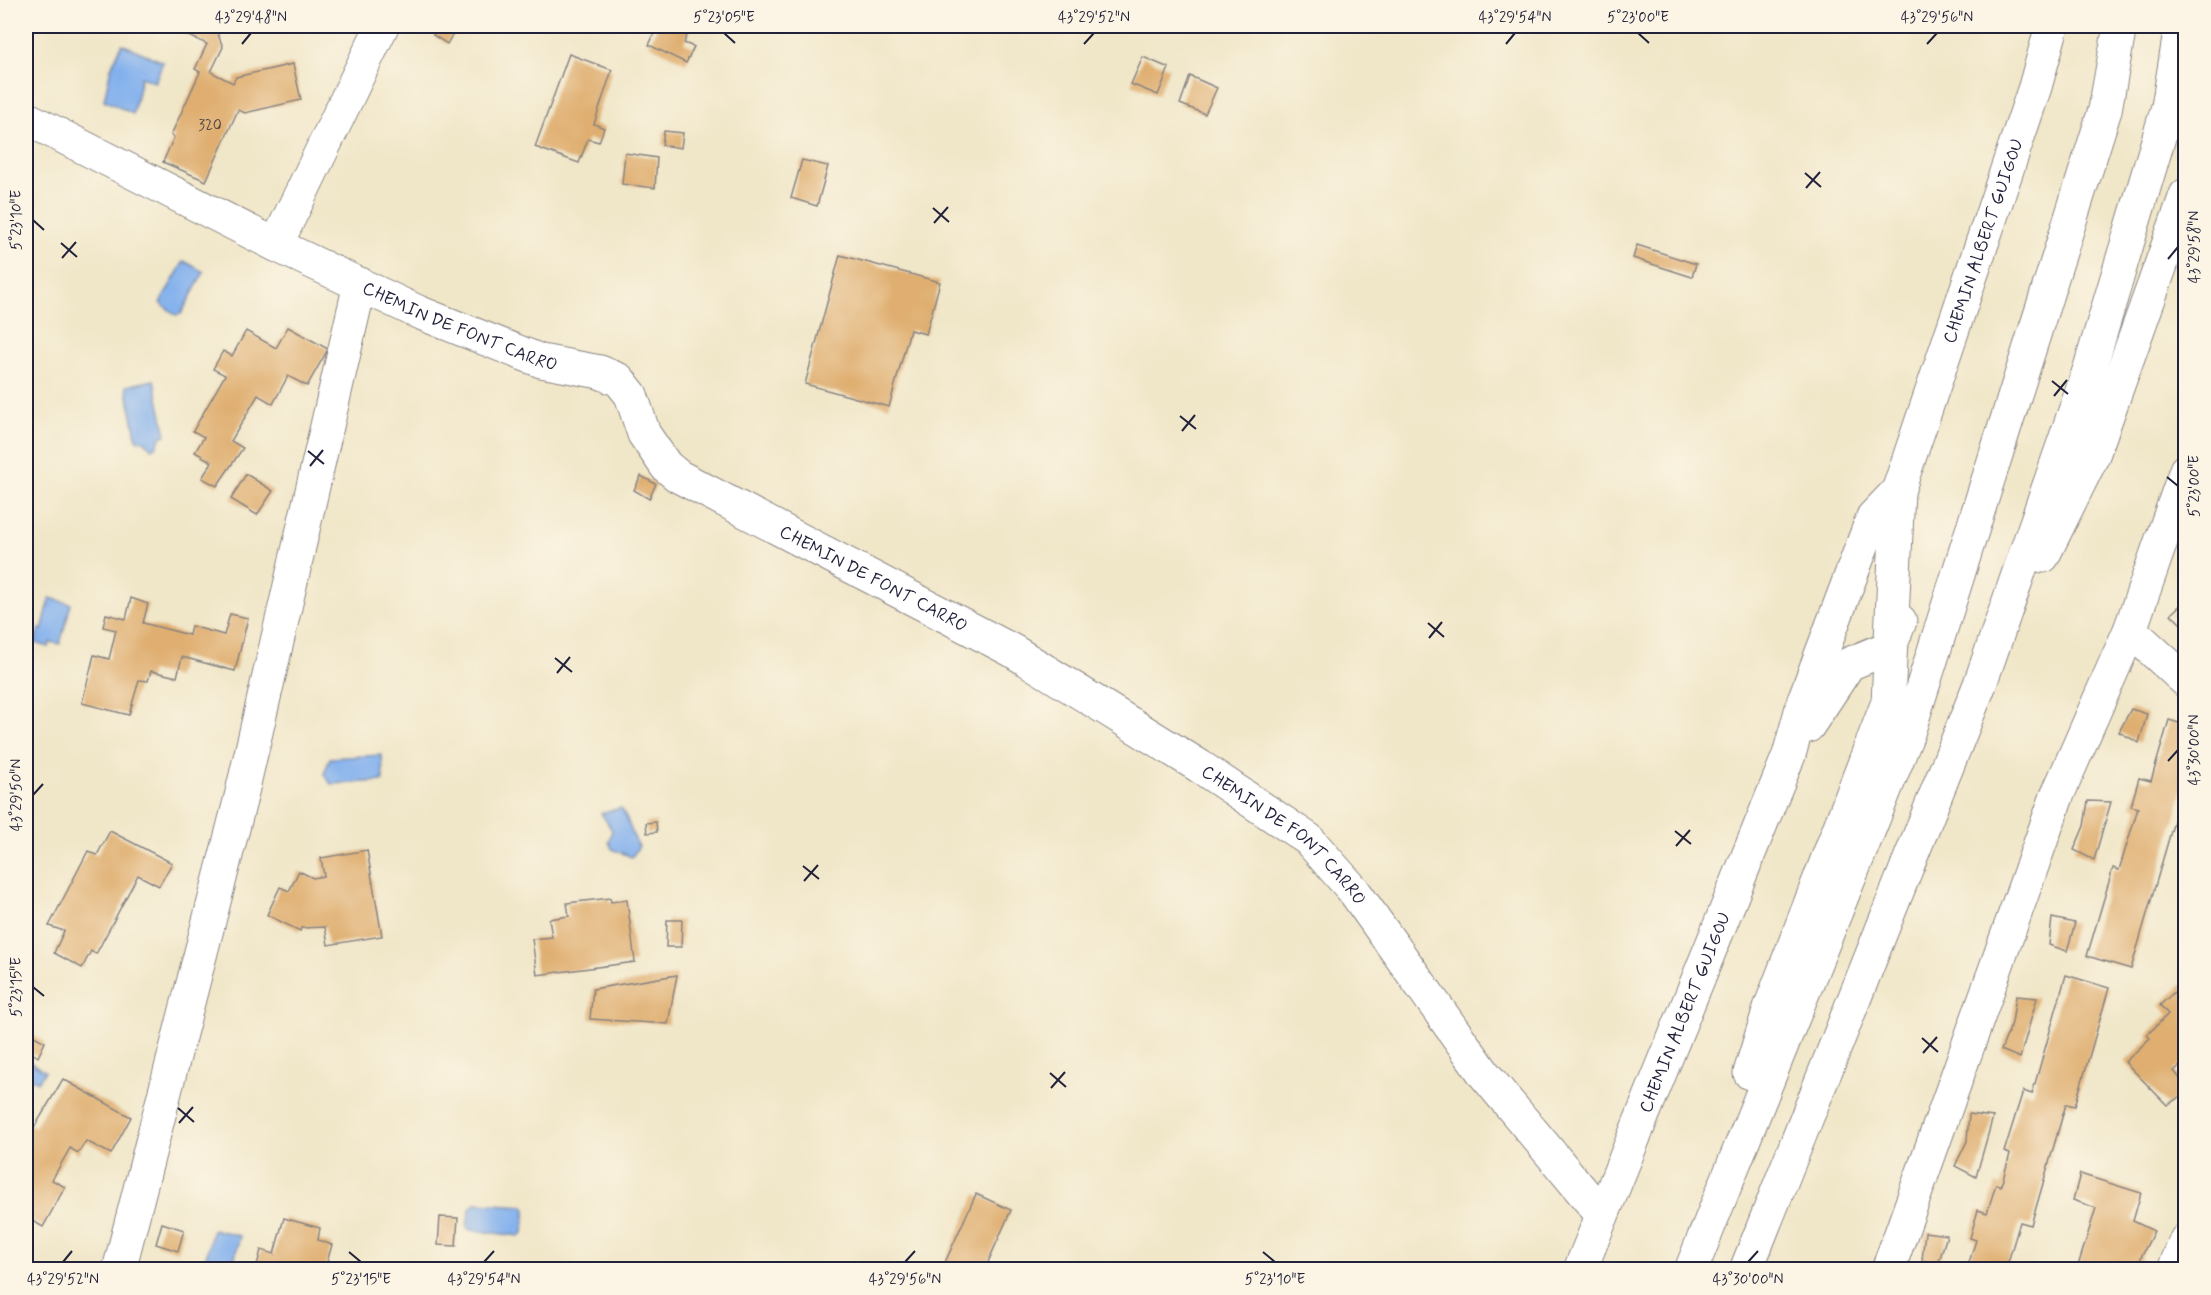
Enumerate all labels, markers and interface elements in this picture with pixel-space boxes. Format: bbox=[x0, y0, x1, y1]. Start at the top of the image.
text: 43°29'48"N bbox=[215, 8, 287, 28]
text: 5°23'05"E bbox=[693, 8, 755, 28]
text: 43°29'52"N bbox=[1058, 8, 1130, 28]
text: 43°29'54"N bbox=[1478, 8, 1552, 28]
text: 5°23'00"E bbox=[1607, 8, 1669, 28]
text: 43°29'56"N bbox=[1901, 8, 1973, 28]
house number: 320 bbox=[198, 116, 222, 136]
street label: CHEMIN ALBERT GUIGOU bbox=[1938, 136, 2030, 347]
text: 5°23'10"E bbox=[7, 190, 27, 250]
text: 43°29'58"N bbox=[2185, 211, 2205, 283]
street label: CHEMIN DE FONT CARRO bbox=[358, 276, 560, 377]
text: 5°23'00"E bbox=[2185, 455, 2205, 517]
street label: CHEMIN DE FONT CARRO bbox=[775, 520, 971, 638]
text: 43°30'00"N bbox=[2185, 714, 2205, 786]
text: 43°29'50"N bbox=[7, 759, 27, 831]
street label: CHEMIN DE FONT CARRO bbox=[1196, 760, 1371, 910]
street label: CHEMIN ALBERT GUIGOU bbox=[1634, 909, 1737, 1117]
text: 5°23'15"E bbox=[7, 957, 27, 1017]
text: 43°29'52"N bbox=[27, 1270, 99, 1290]
text: 5°23'15"E bbox=[331, 1270, 391, 1290]
text: 43°29'54"N bbox=[447, 1270, 521, 1290]
text: 43°29'56"N bbox=[869, 1270, 941, 1290]
text: 5°23'10"E bbox=[1245, 1270, 1305, 1290]
text: 43°30'00"N bbox=[1712, 1270, 1784, 1290]

